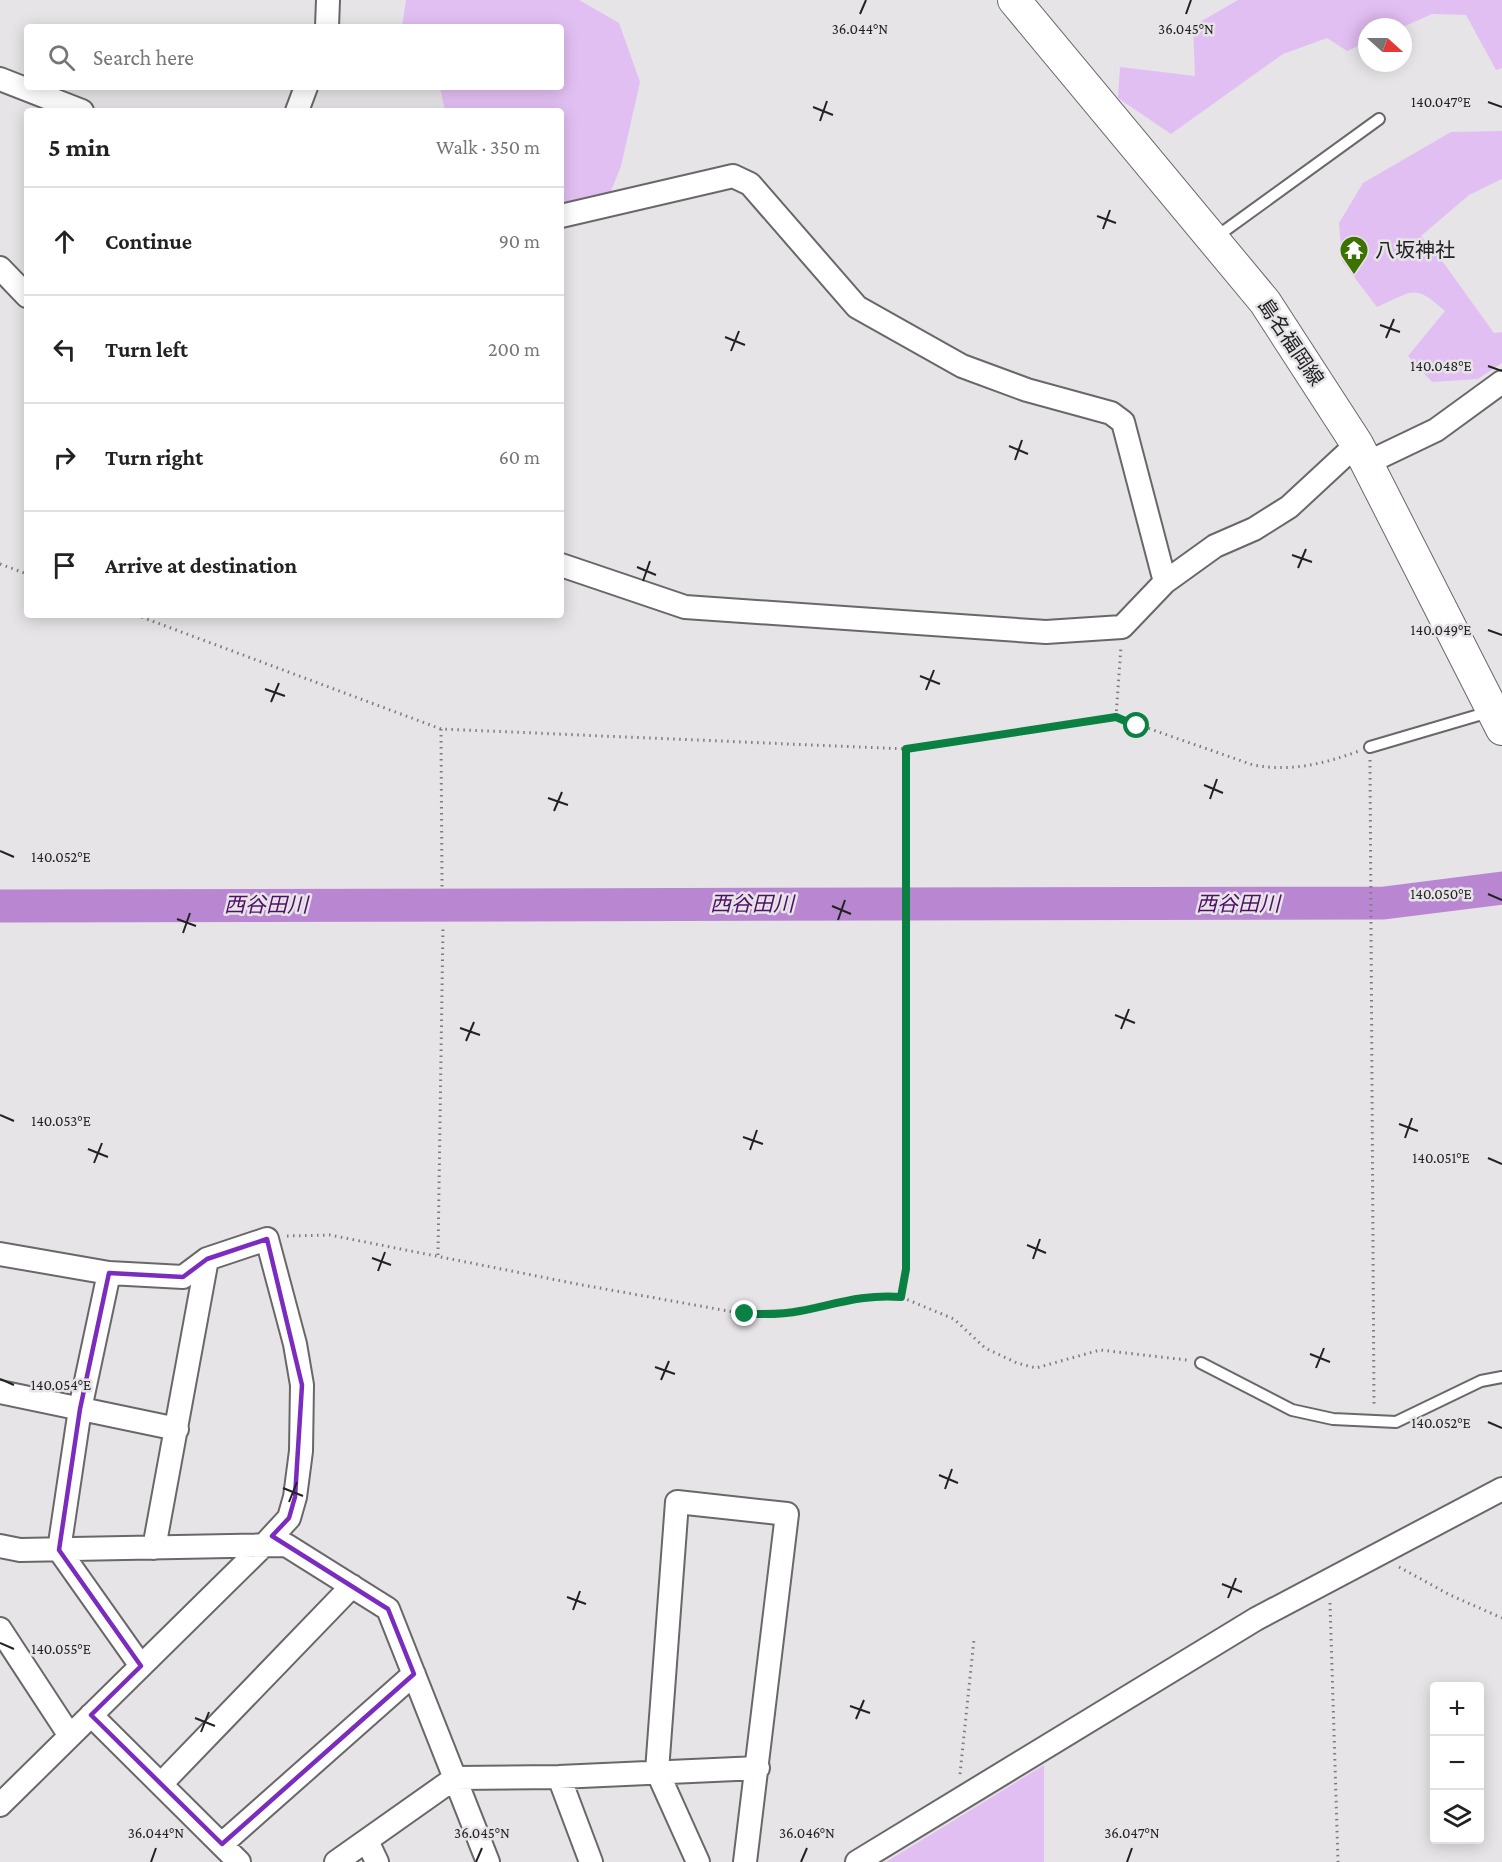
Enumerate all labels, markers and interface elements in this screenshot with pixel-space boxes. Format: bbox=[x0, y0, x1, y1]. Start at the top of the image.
north arrow bbox=[1358, 18, 1412, 72]
text: 36.044°N bbox=[832, 21, 888, 37]
text: 36.045°N bbox=[1158, 21, 1214, 37]
search box bbox=[24, 24, 564, 90]
icon: search bbox=[45, 41, 78, 74]
text: Search here bbox=[93, 45, 194, 70]
text: 140.047°E bbox=[1411, 94, 1471, 110]
text: 5 min bbox=[48, 133, 110, 162]
text: Walk · 350 m bbox=[436, 136, 540, 158]
icon: ahead bbox=[48, 225, 81, 258]
text: Continue bbox=[105, 229, 192, 254]
text: 90 m bbox=[499, 230, 540, 252]
temple icon: 八坂神社 bbox=[1338, 234, 1370, 276]
place label: 八坂神社 bbox=[1375, 239, 1455, 261]
street label: 島名福岡線 bbox=[1254, 294, 1328, 390]
icon: left bbox=[48, 333, 81, 366]
text: Turn left bbox=[105, 337, 188, 362]
text: 200 m bbox=[488, 338, 540, 360]
text: 140.048°E bbox=[1410, 358, 1472, 374]
icon: right bbox=[48, 441, 81, 474]
text: Turn right bbox=[105, 445, 203, 470]
text: 60 m bbox=[499, 446, 540, 468]
icon: arrive bbox=[48, 549, 81, 582]
text: Arrive at destination bbox=[105, 553, 297, 578]
text: 140.049°E bbox=[1411, 622, 1471, 638]
route start bbox=[1123, 712, 1149, 738]
text: 140.052°E bbox=[31, 849, 91, 865]
text: 140.050°E bbox=[1410, 886, 1472, 902]
water label: 西谷田川 bbox=[710, 892, 796, 916]
water label: 西谷田川 bbox=[1196, 892, 1282, 916]
water label: 西谷田川 bbox=[224, 893, 310, 917]
text: 140.053°E bbox=[31, 1113, 91, 1129]
text: 140.051°E bbox=[1412, 1150, 1470, 1166]
route end bbox=[731, 1300, 757, 1326]
text: 140.054°E bbox=[31, 1377, 91, 1393]
text: 140.052°E bbox=[1411, 1415, 1471, 1431]
text: 140.055°E bbox=[31, 1641, 91, 1657]
map controls bbox=[1430, 1682, 1484, 1844]
button: + bbox=[1430, 1682, 1484, 1736]
button: − bbox=[1430, 1736, 1484, 1790]
button: layers bbox=[1430, 1790, 1484, 1844]
text: 36.044°N bbox=[128, 1825, 184, 1841]
text: 36.045°N bbox=[454, 1825, 510, 1841]
text: 36.046°N bbox=[779, 1825, 835, 1841]
text: 36.047°N bbox=[1104, 1825, 1160, 1841]

